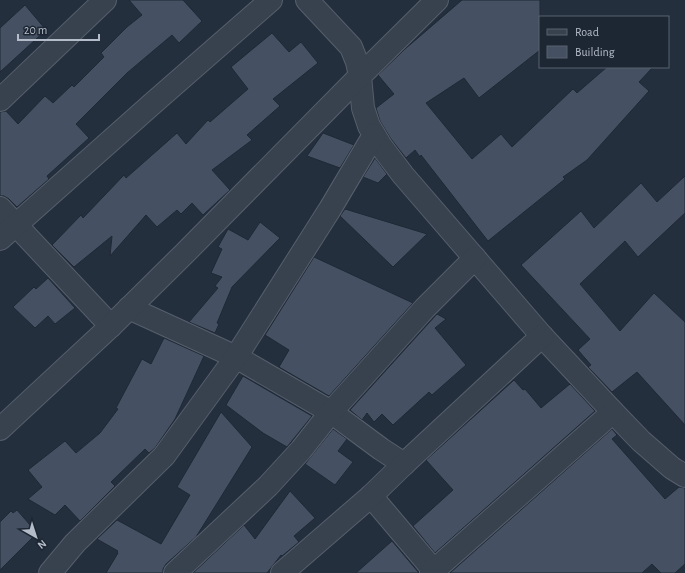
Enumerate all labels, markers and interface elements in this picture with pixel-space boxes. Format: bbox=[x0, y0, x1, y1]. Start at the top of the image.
scale bar bbox=[18, 16, 99, 42]
legend bbox=[539, 16, 669, 68]
text: 20 m bbox=[24, 24, 47, 36]
text: Road bbox=[575, 26, 599, 38]
text: Building bbox=[575, 46, 615, 58]
north arrow bbox=[16, 517, 56, 557]
text: N bbox=[36, 538, 48, 551]

